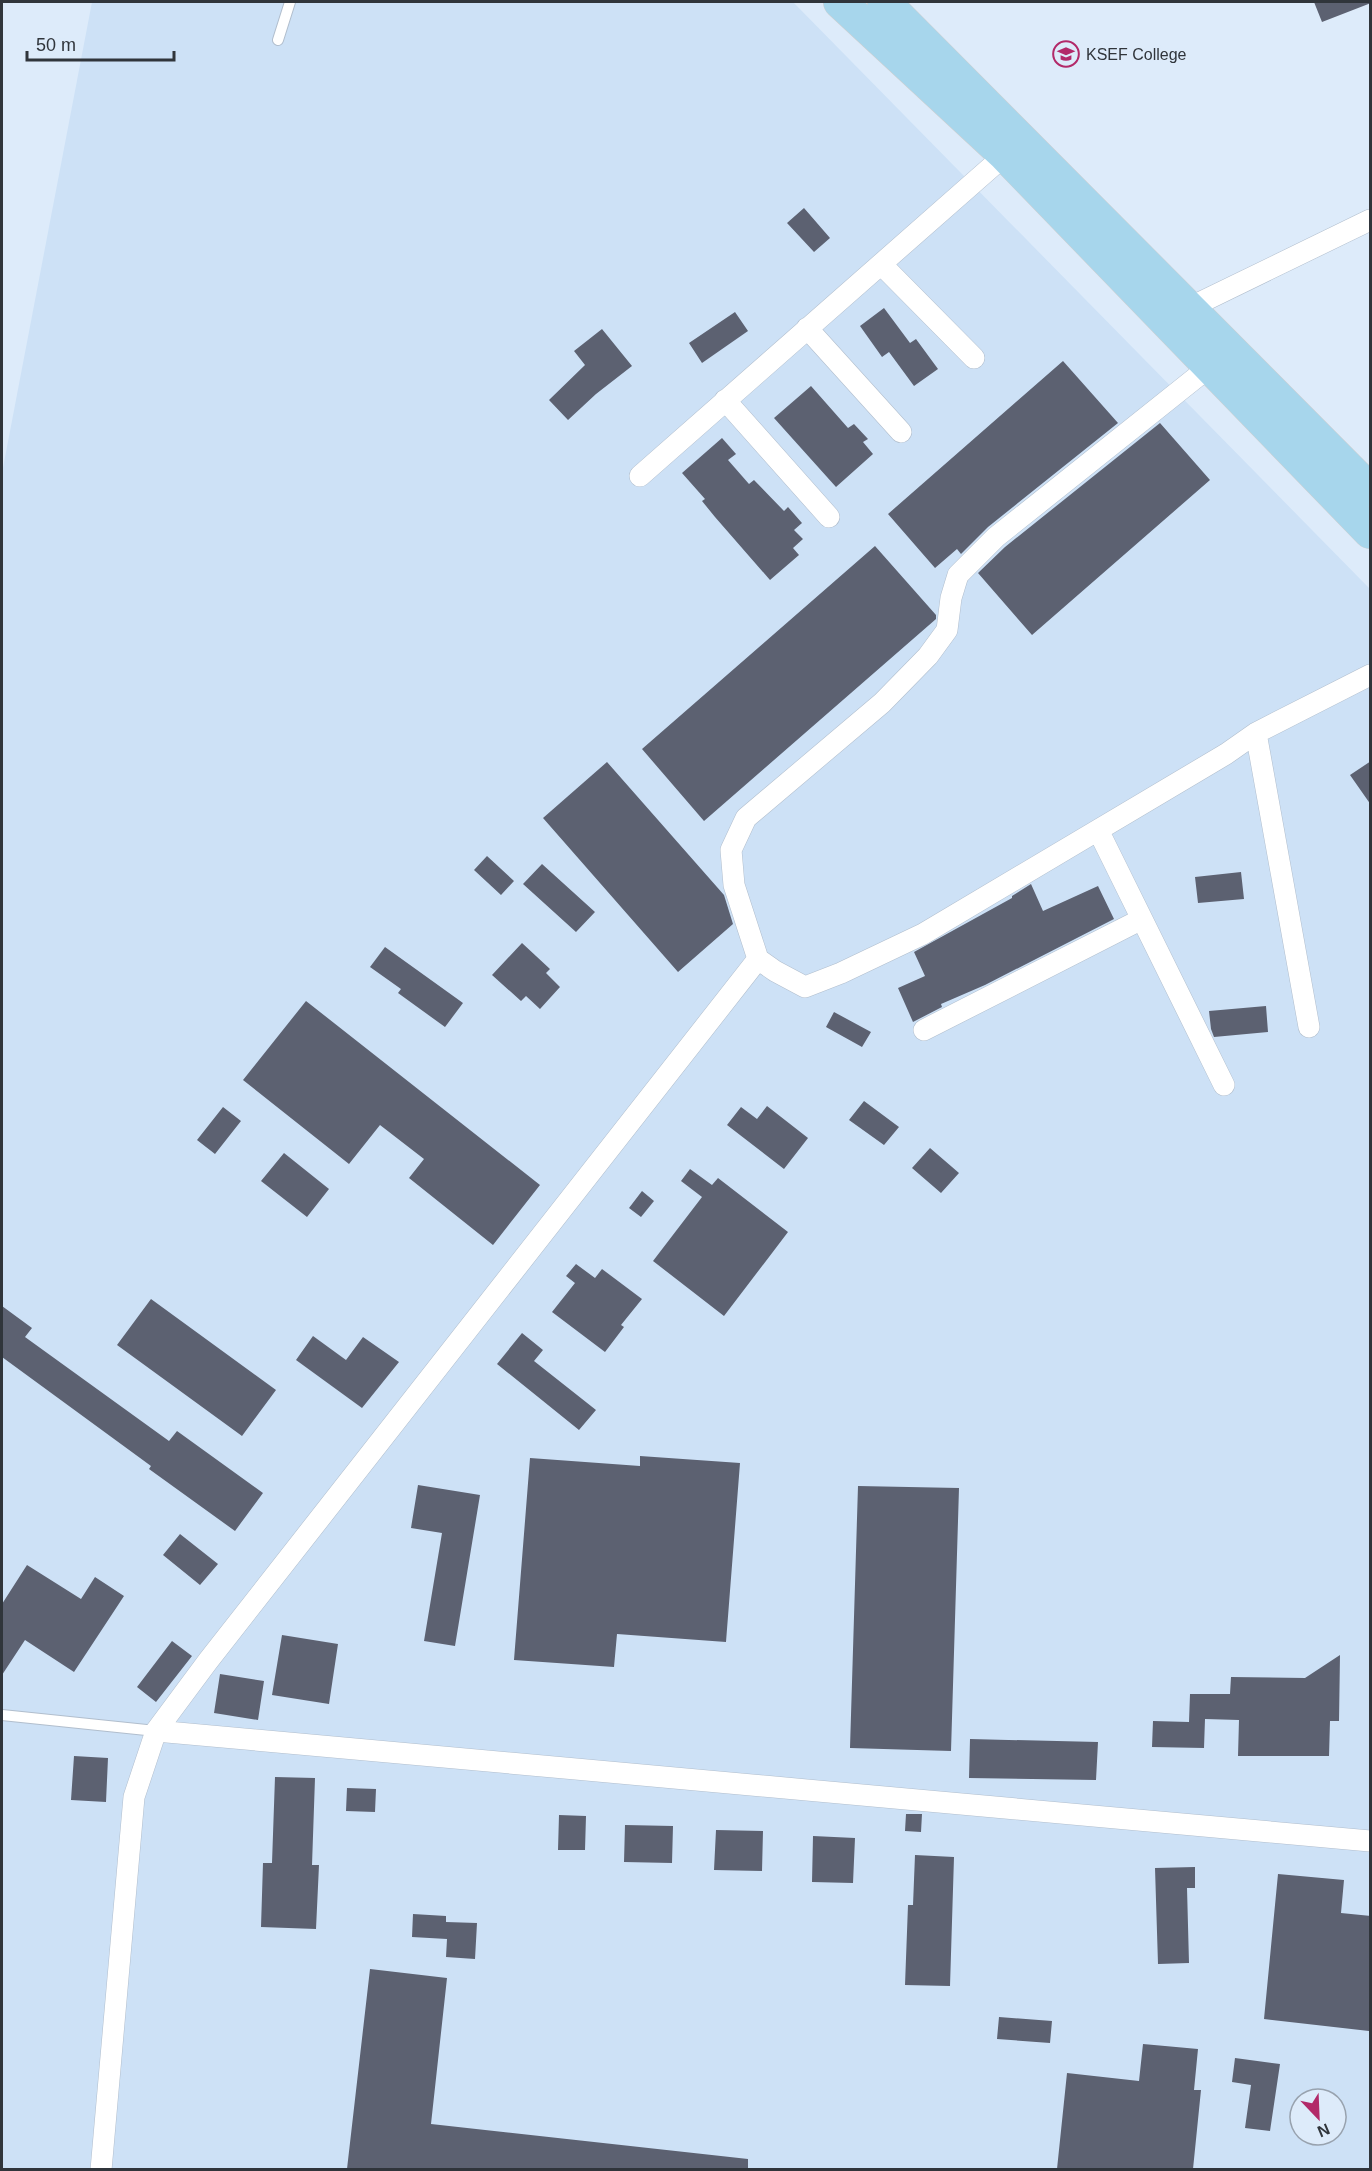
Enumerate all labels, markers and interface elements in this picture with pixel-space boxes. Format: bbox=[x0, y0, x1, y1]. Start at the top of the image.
scale bar bbox=[27, 24, 174, 62]
text: 50 m bbox=[36, 35, 76, 55]
school or university icon: KSEF College bbox=[1051, 39, 1081, 69]
place label: KSEF College bbox=[1086, 46, 1187, 63]
north arrow bbox=[1288, 2087, 1348, 2147]
text: N bbox=[1315, 2120, 1332, 2140]

